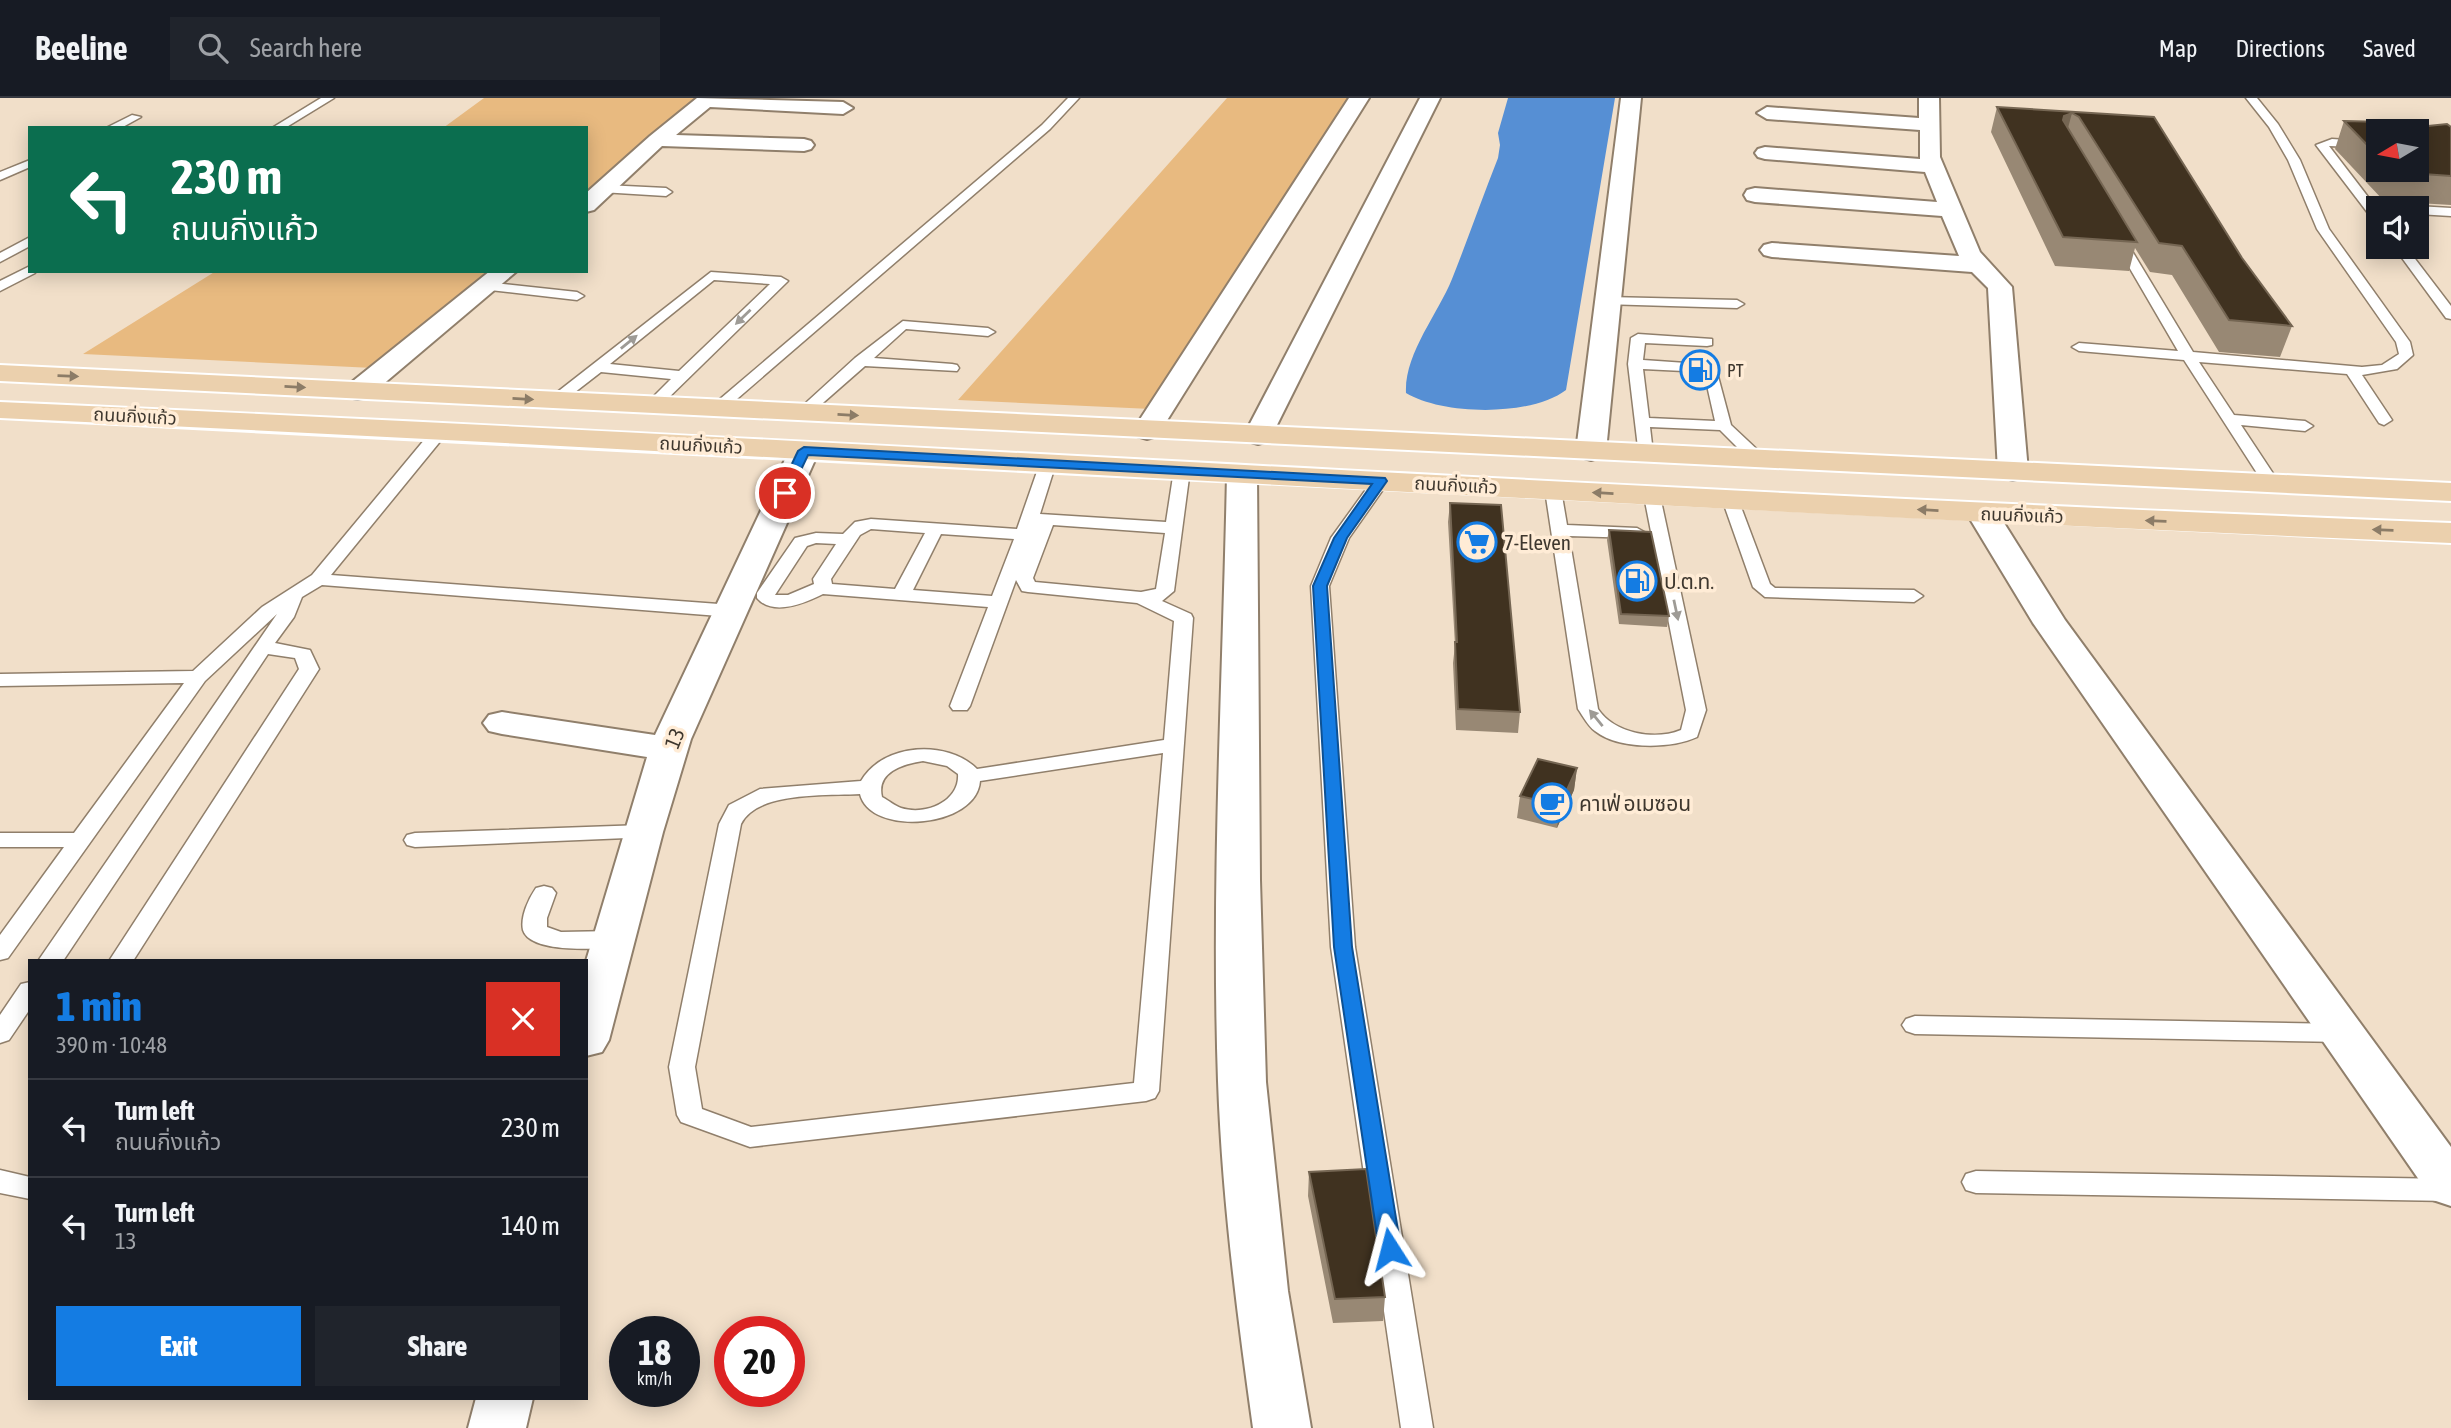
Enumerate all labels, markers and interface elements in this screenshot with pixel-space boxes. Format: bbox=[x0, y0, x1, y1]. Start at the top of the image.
search box bbox=[170, 17, 660, 80]
text: Beeline bbox=[35, 29, 128, 67]
icon: search bbox=[194, 29, 232, 67]
text: Search here bbox=[250, 33, 362, 63]
text: Map bbox=[2159, 35, 2197, 62]
text: Directions bbox=[2235, 35, 2325, 62]
text: Saved bbox=[2363, 35, 2416, 62]
north arrow bbox=[2366, 119, 2429, 182]
map controls bbox=[2366, 119, 2429, 259]
text: 230 m bbox=[171, 148, 282, 204]
icon: left bbox=[56, 154, 147, 245]
button: sound bbox=[2366, 196, 2429, 259]
text: ถนนกิ่งแก้ว bbox=[171, 210, 319, 247]
one-way arrow bbox=[735, 308, 752, 324]
one-way arrow bbox=[619, 335, 637, 350]
fuel station icon: PT bbox=[1679, 349, 1721, 391]
place label: PT bbox=[1727, 360, 1744, 381]
one-way arrow bbox=[57, 370, 79, 381]
one-way arrow bbox=[285, 382, 307, 393]
one-way arrow bbox=[512, 393, 534, 404]
street label: ถนนกิ่งแก้ว bbox=[93, 402, 177, 429]
one-way arrow bbox=[837, 410, 859, 421]
street label: ถนนกิ่งแก้ว bbox=[659, 431, 743, 458]
pin bbox=[755, 463, 815, 523]
street label: ถนนกิ่งแก้ว bbox=[1414, 471, 1498, 498]
icon: arrive bbox=[766, 474, 804, 512]
one-way arrow bbox=[1592, 487, 1614, 498]
street label: ถนนกิ่งแก้ว bbox=[1980, 502, 2064, 527]
one-way arrow bbox=[1917, 505, 1939, 516]
one-way arrow bbox=[2144, 515, 2166, 526]
supermarket icon: 7-Eleven bbox=[1456, 521, 1498, 563]
one-way arrow bbox=[2372, 525, 2394, 536]
place label: 7-Eleven bbox=[1504, 530, 1571, 554]
fuel station icon: ป.ต.ท. bbox=[1616, 560, 1658, 602]
place label: ป.ต.ท. bbox=[1664, 569, 1714, 593]
one-way arrow bbox=[1670, 599, 1681, 621]
one-way arrow bbox=[1588, 710, 1603, 728]
street label: 13 bbox=[659, 724, 689, 752]
cafe icon: คาเฟ่ อเมซอน bbox=[1531, 782, 1573, 824]
place label: คาเฟ่ อเมซอน bbox=[1579, 791, 1691, 815]
text: 1 min bbox=[56, 982, 142, 1030]
button: close bbox=[486, 982, 560, 1056]
text: 390 m · 10:48 bbox=[56, 1032, 167, 1058]
text: Turn left bbox=[115, 1096, 195, 1126]
icon: left bbox=[56, 1109, 94, 1147]
text: 230 m bbox=[501, 1113, 560, 1143]
text: ถนนกิ่งแก้ว bbox=[115, 1129, 221, 1155]
text: Turn left bbox=[115, 1198, 195, 1228]
icon: left bbox=[56, 1207, 94, 1245]
text: 140 m bbox=[501, 1211, 560, 1241]
position arrow bbox=[1353, 1212, 1427, 1286]
text: 13 bbox=[115, 1228, 137, 1254]
button: Exit bbox=[56, 1306, 301, 1386]
button: Share bbox=[315, 1306, 560, 1386]
speed limit sign: 20 bbox=[714, 1316, 805, 1407]
text: 18 bbox=[638, 1332, 671, 1372]
text: km/h bbox=[637, 1368, 672, 1389]

